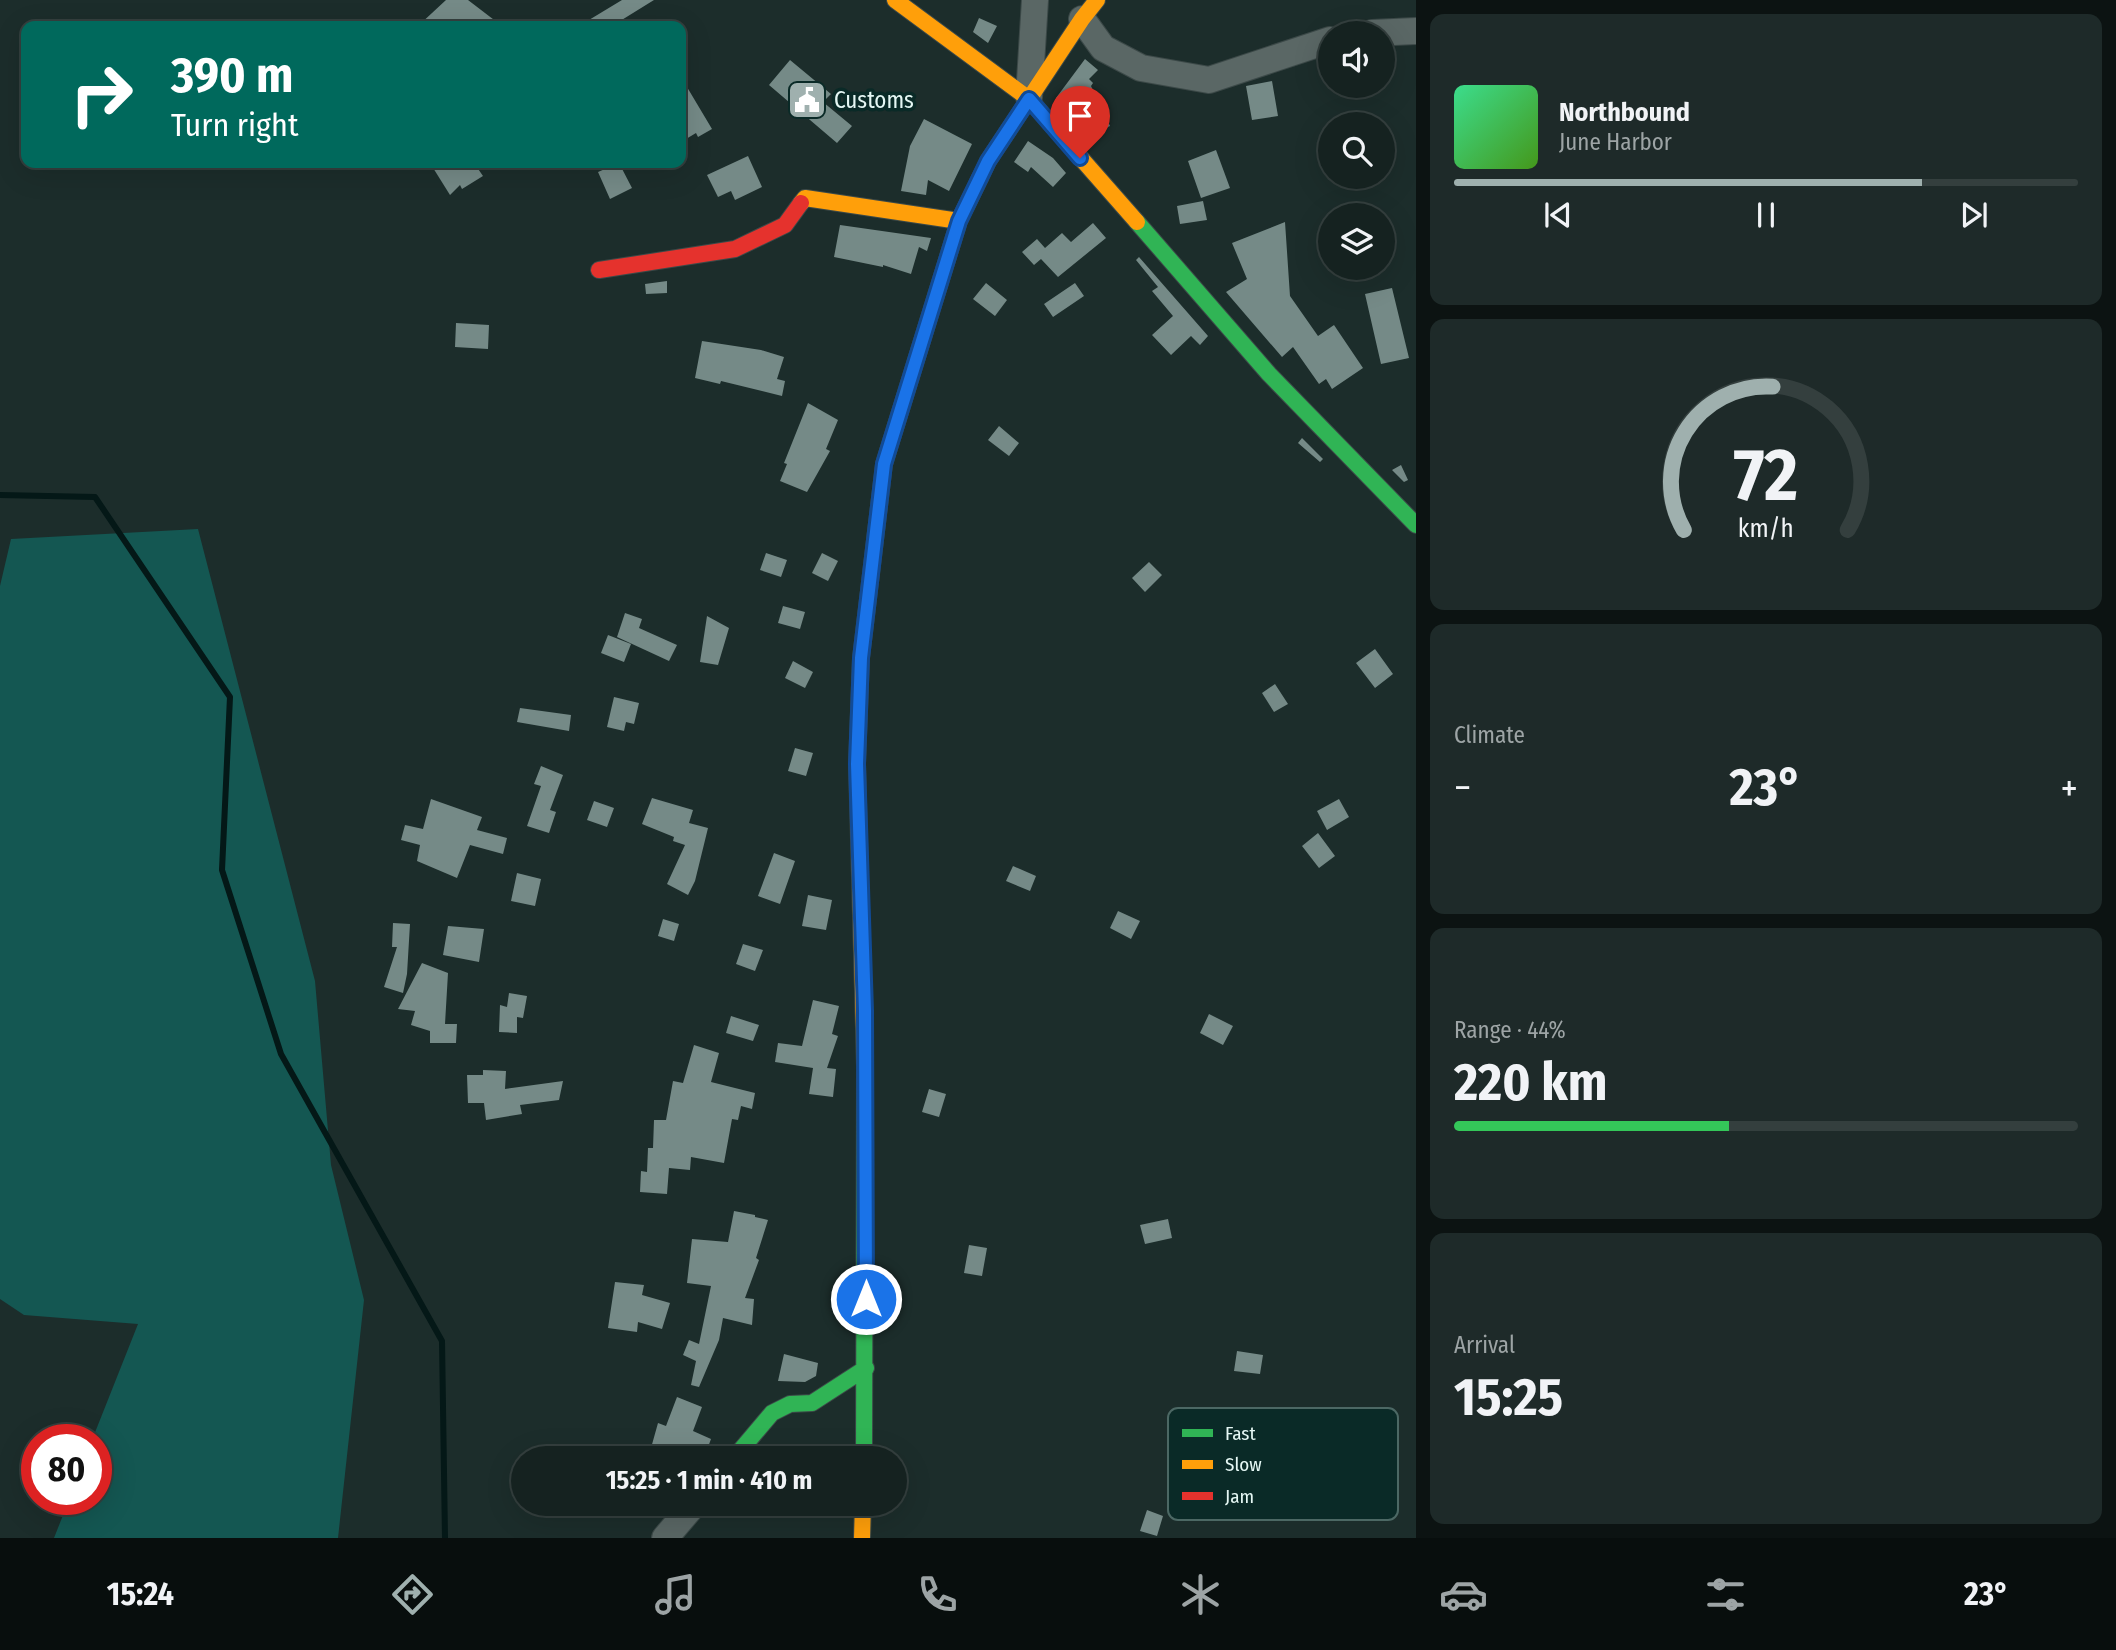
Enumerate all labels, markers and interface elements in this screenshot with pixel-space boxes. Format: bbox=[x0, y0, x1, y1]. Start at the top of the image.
map controls bbox=[1318, 21, 1395, 280]
button: sound bbox=[1318, 21, 1395, 98]
text: 390 m bbox=[171, 46, 293, 105]
icon: right bbox=[56, 49, 147, 140]
public building icon: Customs bbox=[786, 79, 828, 121]
place label: Customs bbox=[834, 86, 914, 114]
pin bbox=[1050, 86, 1110, 158]
icon: arrive bbox=[1061, 97, 1099, 135]
text: Northbound bbox=[1559, 97, 1690, 128]
text: Turn right bbox=[171, 106, 298, 144]
button: search bbox=[1318, 112, 1395, 189]
text: June Harbor bbox=[1559, 128, 1672, 156]
icon: previous bbox=[1539, 196, 1577, 234]
icon: pause bbox=[1747, 196, 1785, 234]
icon: next bbox=[1955, 196, 1993, 234]
button: layers bbox=[1318, 203, 1395, 280]
text: 72 bbox=[1734, 433, 1798, 520]
text: km/h bbox=[1738, 514, 1794, 544]
text: Climate bbox=[1454, 721, 1525, 749]
text: 23° bbox=[1729, 756, 1802, 819]
text: − bbox=[1454, 765, 1471, 811]
text: + bbox=[2061, 765, 2078, 811]
text: Range · 44% bbox=[1454, 1016, 1566, 1044]
text: 220 km bbox=[1454, 1051, 1608, 1114]
position arrow bbox=[829, 1262, 903, 1336]
text: Arrival bbox=[1454, 1331, 1515, 1359]
text: 15:25 bbox=[1454, 1366, 1563, 1429]
legend bbox=[1168, 1408, 1398, 1520]
text: Fast bbox=[1225, 1422, 1256, 1445]
speed limit sign: 80 bbox=[21, 1424, 112, 1515]
text: Slow bbox=[1225, 1453, 1262, 1476]
text: 15:25 · 1 min · 410 m bbox=[606, 1465, 812, 1496]
text: Jam bbox=[1225, 1485, 1254, 1508]
icon: directions bbox=[388, 1570, 437, 1619]
icon: music bbox=[651, 1570, 700, 1619]
icon: phone bbox=[913, 1570, 962, 1619]
icon: climate bbox=[1176, 1570, 1225, 1619]
icon: car bbox=[1439, 1570, 1488, 1619]
icon: filters bbox=[1701, 1570, 1750, 1619]
text: 15:24 bbox=[107, 1575, 174, 1613]
text: 23° bbox=[1964, 1575, 2009, 1613]

